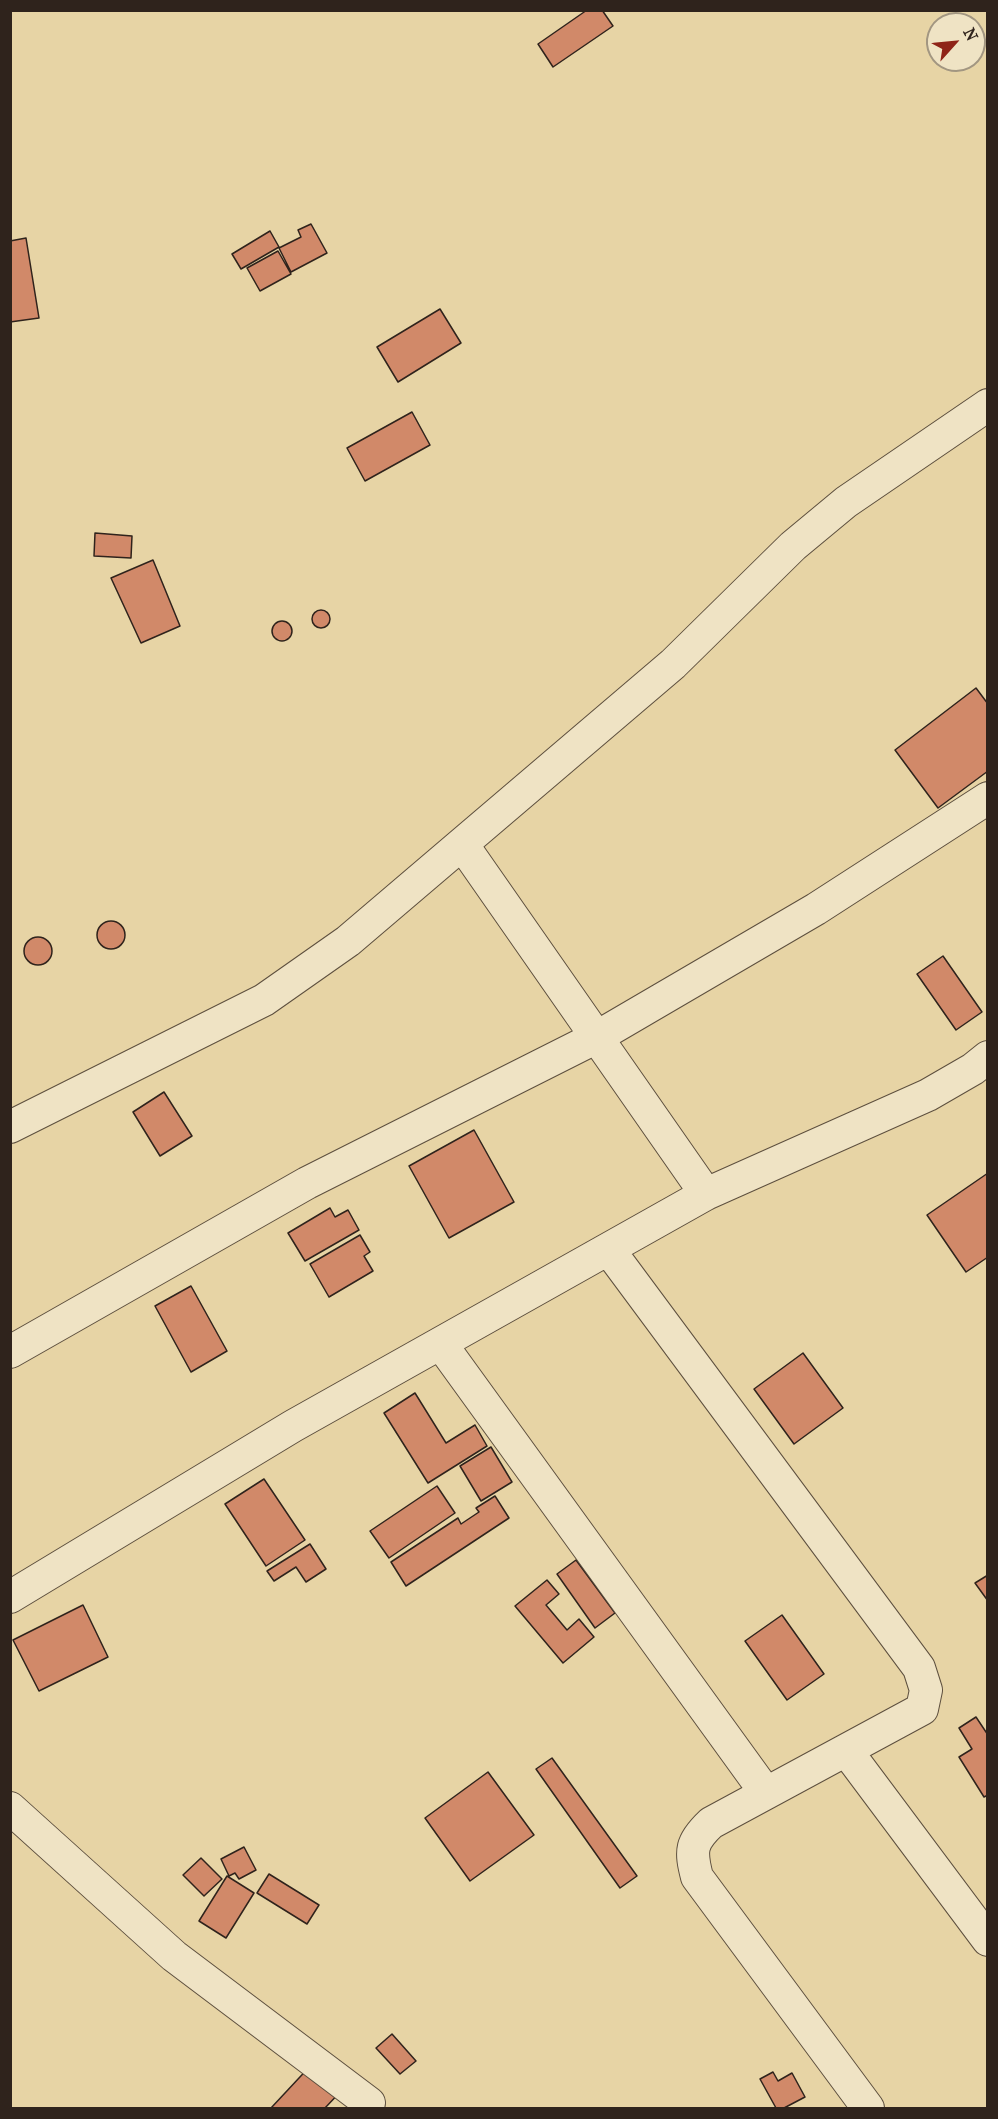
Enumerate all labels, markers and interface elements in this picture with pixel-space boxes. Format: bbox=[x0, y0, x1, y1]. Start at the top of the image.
north arrow bbox=[926, 12, 986, 72]
text: N bbox=[959, 25, 982, 44]

